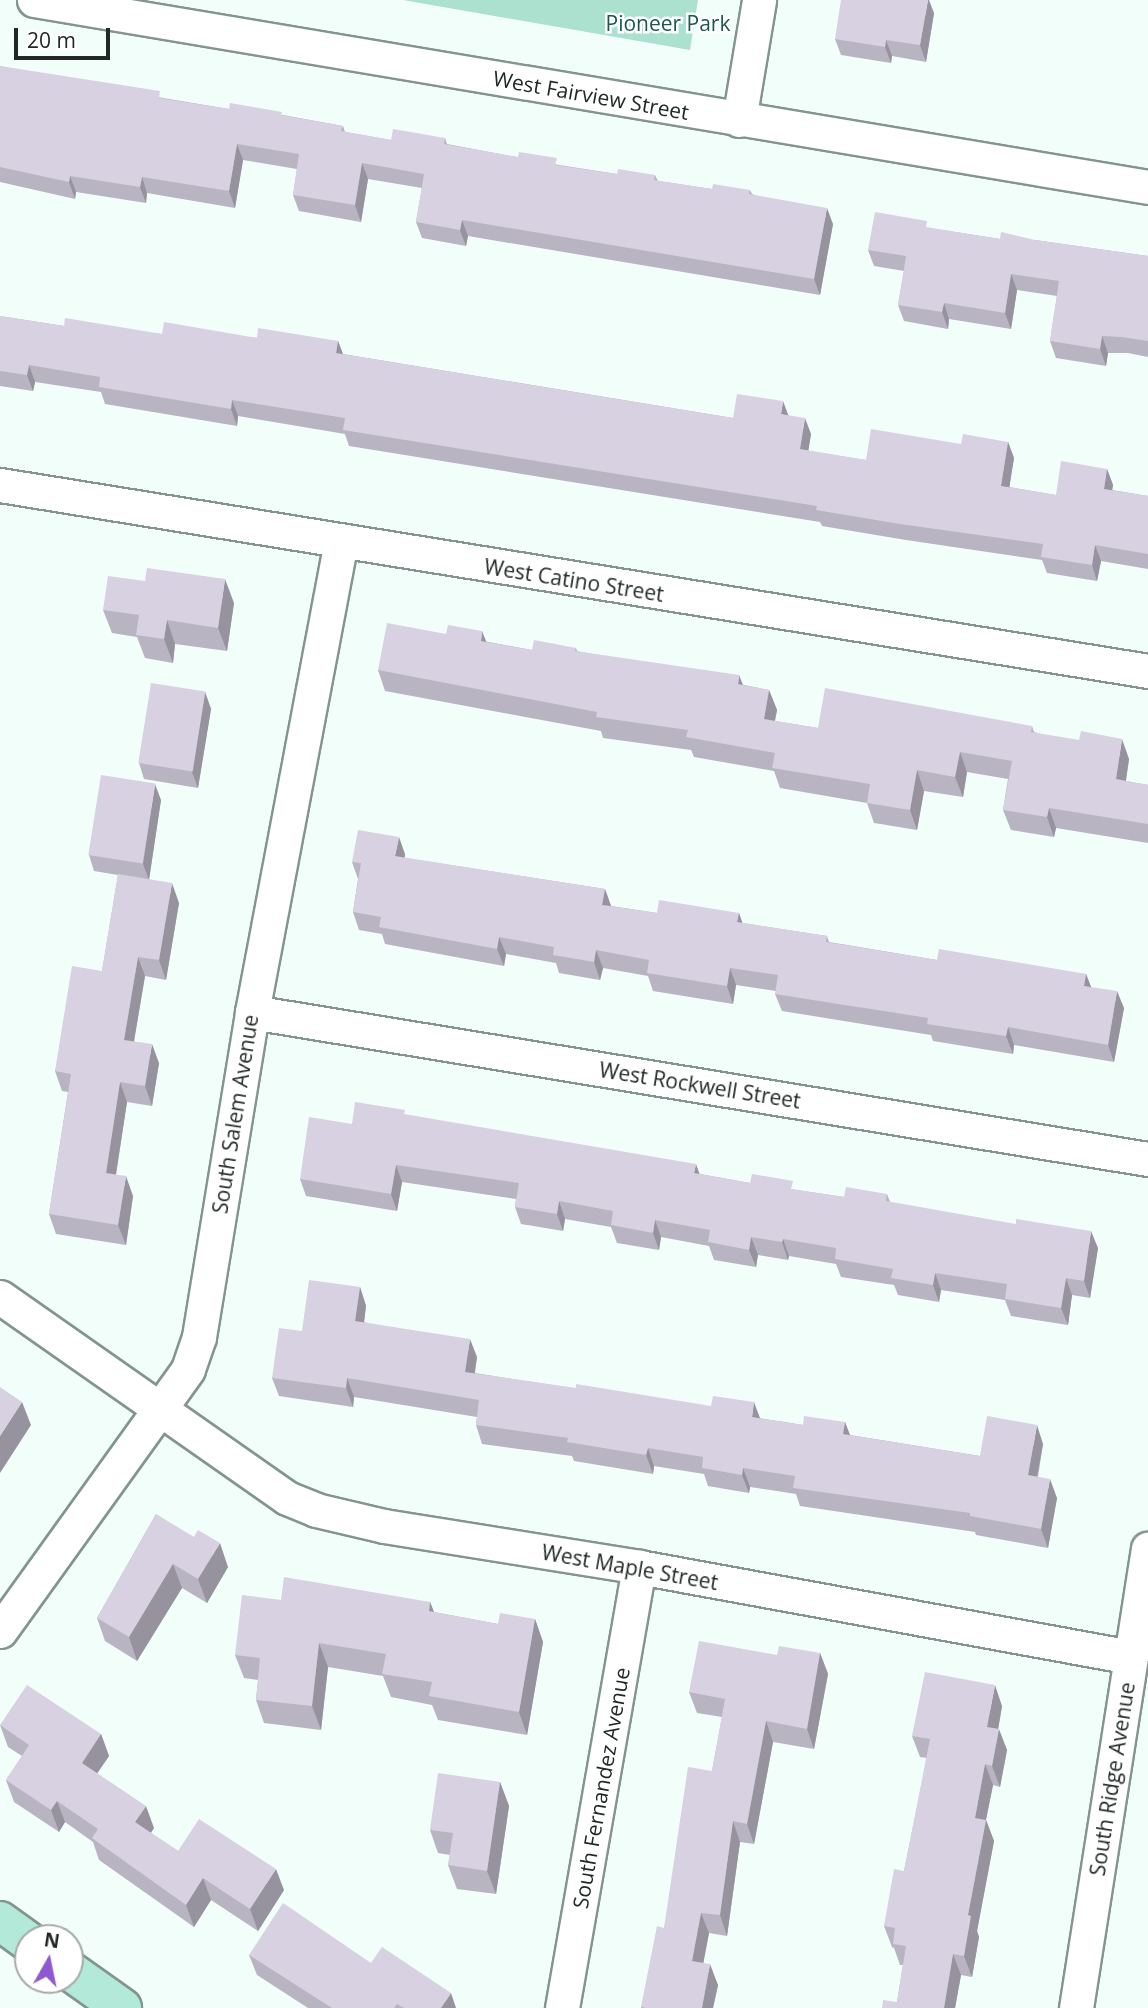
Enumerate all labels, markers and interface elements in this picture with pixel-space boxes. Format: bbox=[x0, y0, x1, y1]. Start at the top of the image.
park label: Pioneer Park bbox=[606, 10, 730, 36]
scale bar bbox=[18, 14, 114, 58]
text: 20 m bbox=[27, 26, 76, 54]
street label: West Fairview Street bbox=[491, 65, 691, 125]
street label: West Catino Street bbox=[482, 553, 666, 607]
street label: South Salem Avenue bbox=[207, 1013, 263, 1215]
street label: West Rockwell Street bbox=[597, 1057, 803, 1113]
street label: West Maple Street bbox=[540, 1539, 720, 1595]
street label: South Fernandez Avenue bbox=[567, 1665, 635, 1911]
street label: South Ridge Avenue bbox=[1084, 1680, 1140, 1878]
north arrow bbox=[14, 1924, 84, 1994]
text: N bbox=[42, 1926, 62, 1954]

